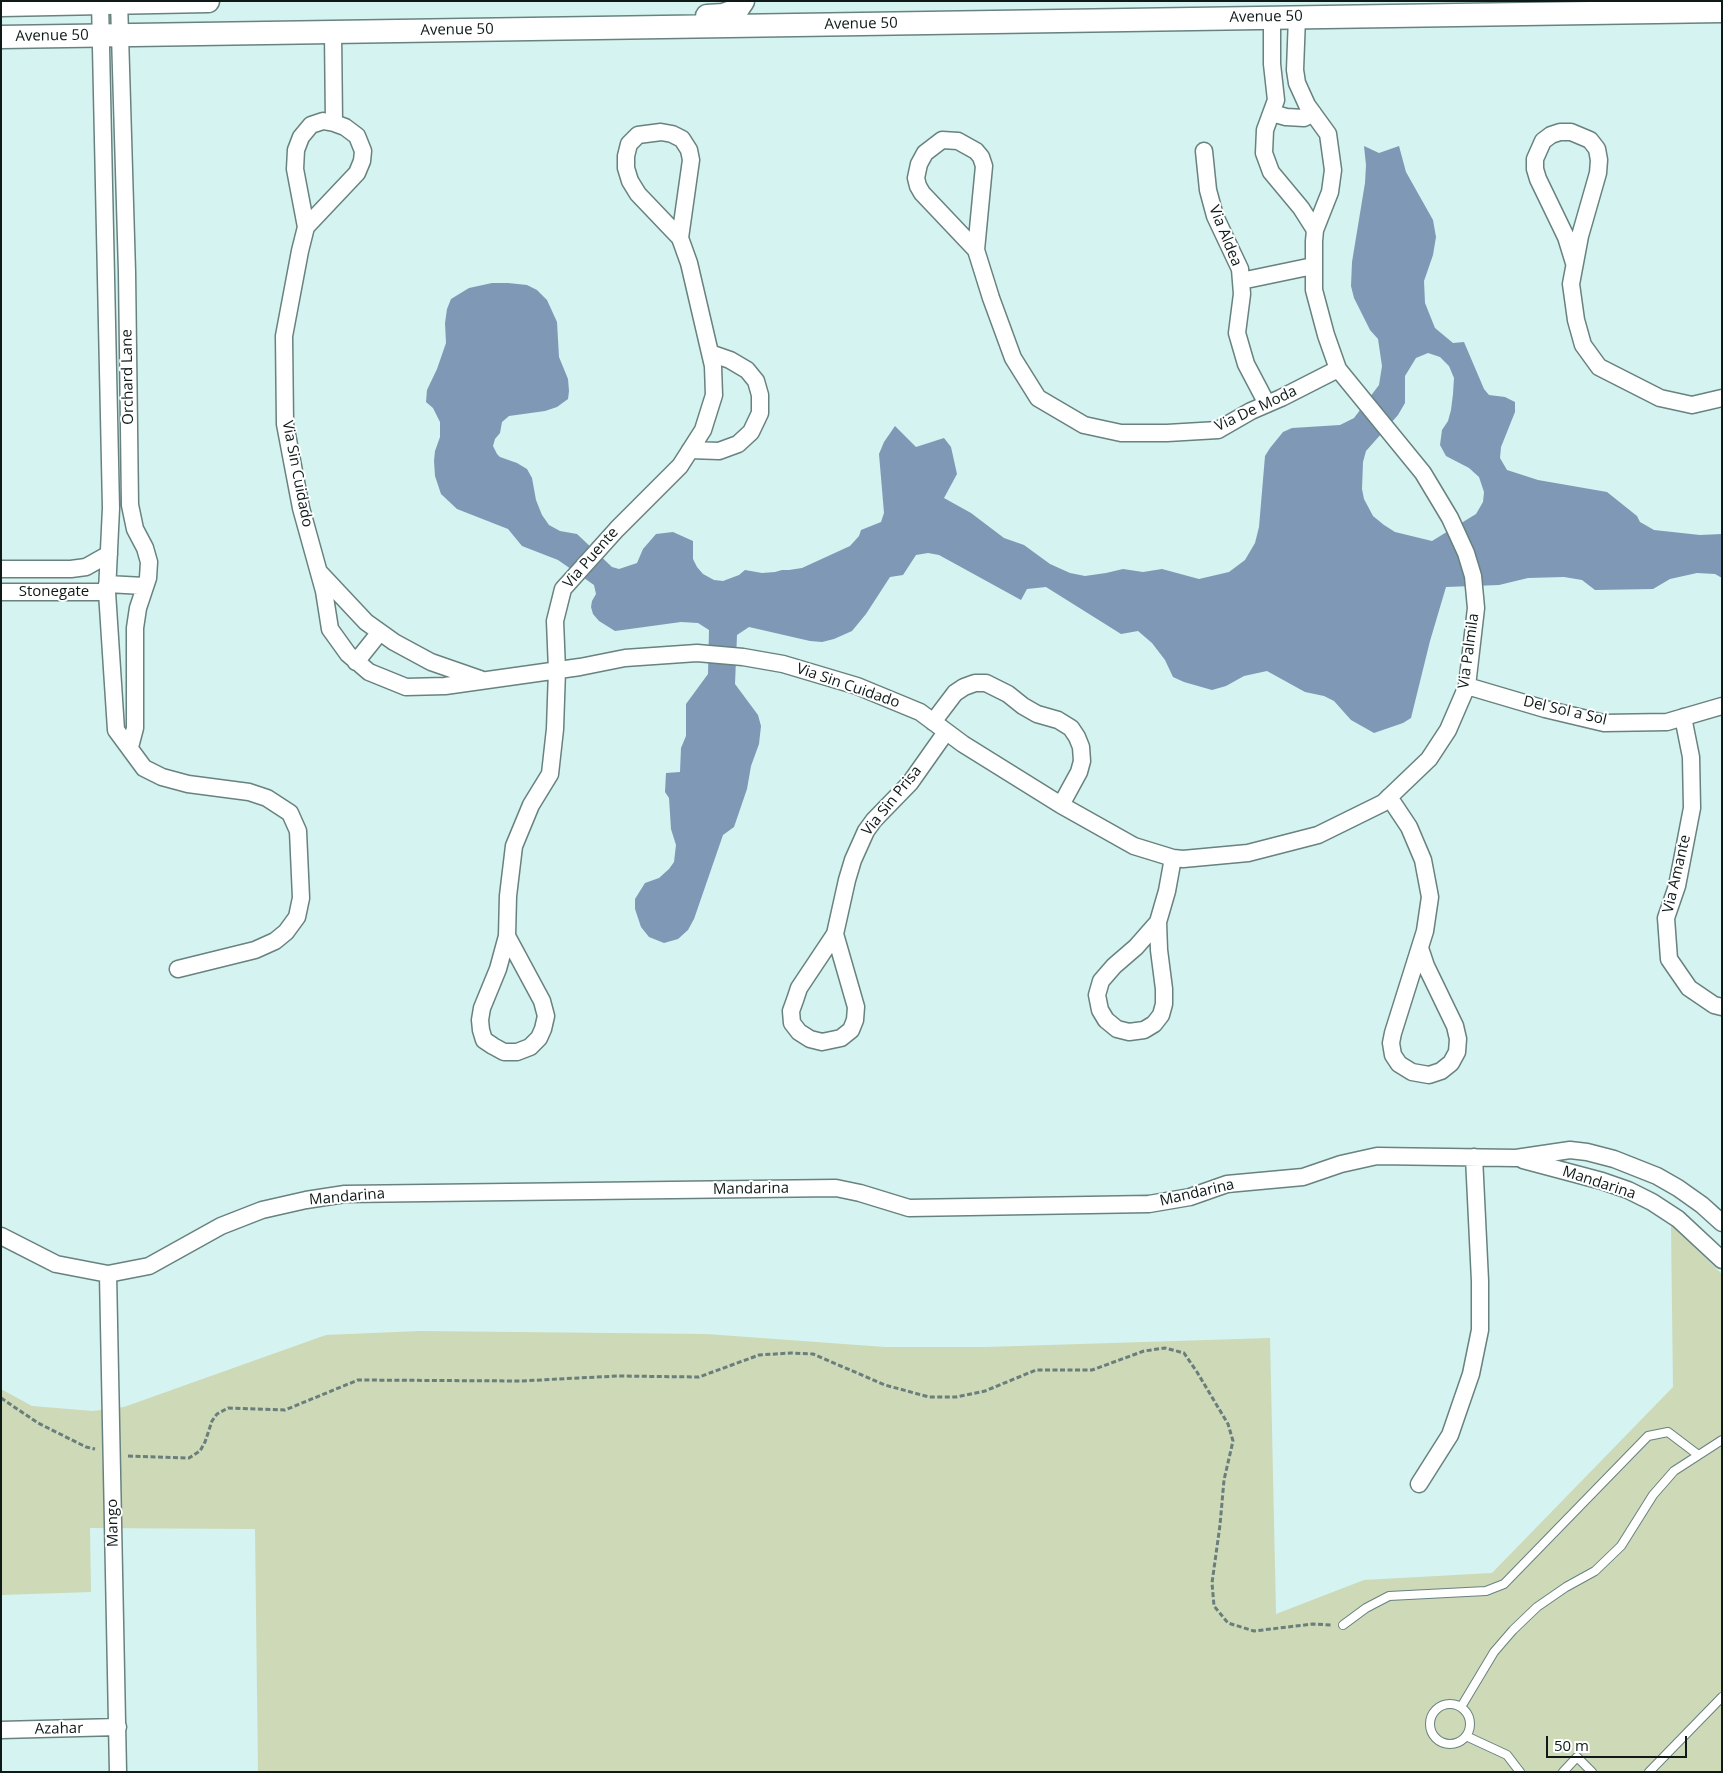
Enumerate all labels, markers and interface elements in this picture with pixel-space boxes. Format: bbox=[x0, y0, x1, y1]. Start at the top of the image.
street label: Avenue 50 bbox=[1229, 7, 1303, 27]
street label: Avenue 50 bbox=[824, 14, 898, 34]
street label: Avenue 50 bbox=[420, 20, 494, 40]
street label: Avenue 50 bbox=[15, 26, 89, 46]
street label: Via Aldea bbox=[1205, 203, 1245, 269]
street label: Orchard Lane bbox=[118, 329, 138, 425]
street label: Via De Moda bbox=[1212, 382, 1300, 436]
street label: Via Sin Cuidado bbox=[278, 419, 316, 529]
street label: Via Puente bbox=[560, 524, 622, 592]
street label: Stonegate bbox=[19, 583, 89, 601]
street label: Via Palmila bbox=[1455, 612, 1483, 690]
street label: Via Sin Cuidado bbox=[794, 660, 902, 712]
street label: Del Sol a Sol bbox=[1521, 693, 1609, 729]
street label: Via Sin Prisa bbox=[858, 763, 926, 839]
street label: Via Amante bbox=[1659, 833, 1695, 915]
street label: Mandarina bbox=[1560, 1163, 1638, 1203]
street label: Mandarina bbox=[1158, 1176, 1236, 1210]
street label: Mandarina bbox=[713, 1179, 789, 1199]
street label: Mandarina bbox=[308, 1185, 386, 1209]
street label: Mango bbox=[104, 1499, 122, 1547]
street label: Azahar bbox=[35, 1720, 83, 1738]
scale bar bbox=[1548, 1726, 1689, 1758]
text: 50 m bbox=[1554, 1735, 1589, 1755]

